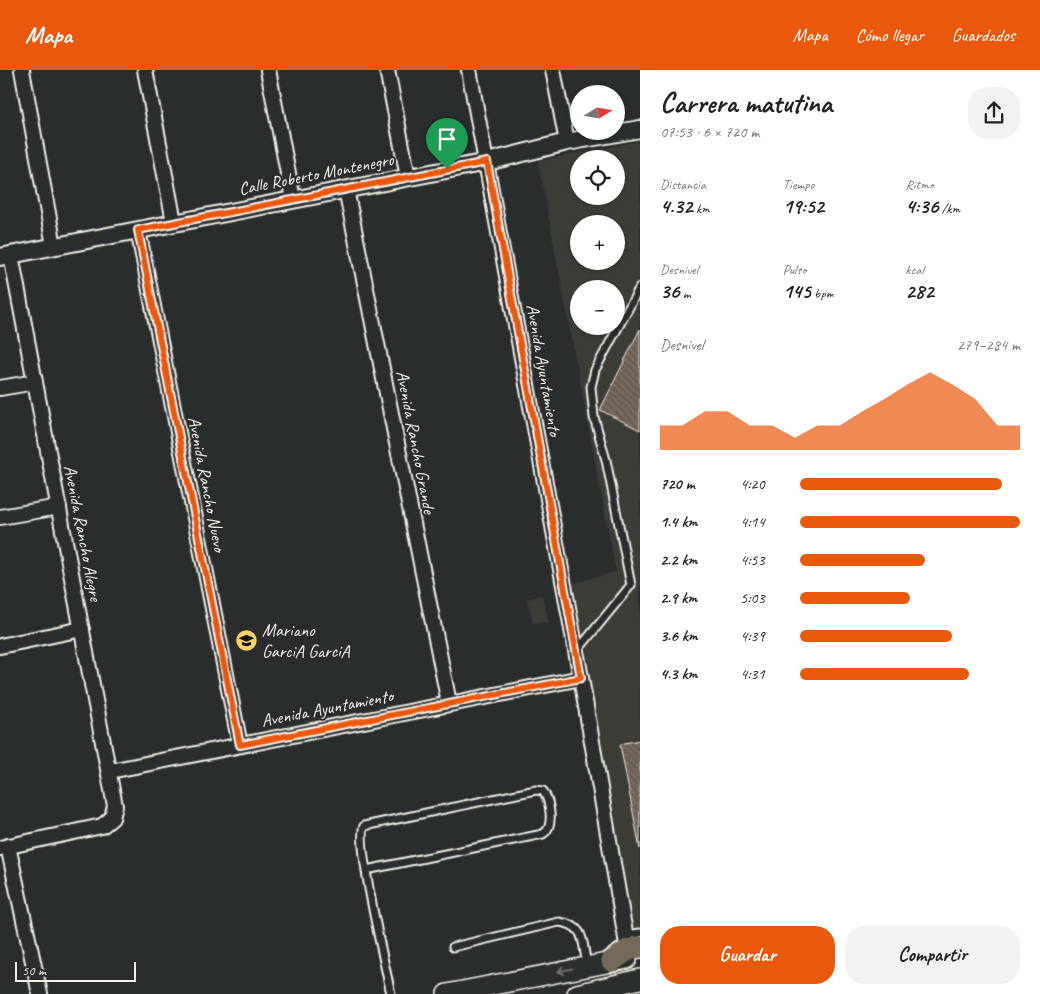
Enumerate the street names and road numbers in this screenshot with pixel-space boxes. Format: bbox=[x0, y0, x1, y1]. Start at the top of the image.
street label: Calle Roberto Montenegro bbox=[237, 148, 397, 200]
street label: Avenida Ayuntamiento bbox=[522, 302, 567, 439]
street label: Avenida Rancho Grande bbox=[391, 369, 441, 517]
street label: Avenida Rancho Nuevo bbox=[183, 415, 231, 555]
street label: Avenida Rancho Alegre bbox=[59, 463, 107, 604]
street label: Avenida Ayuntamiento bbox=[259, 684, 396, 732]

